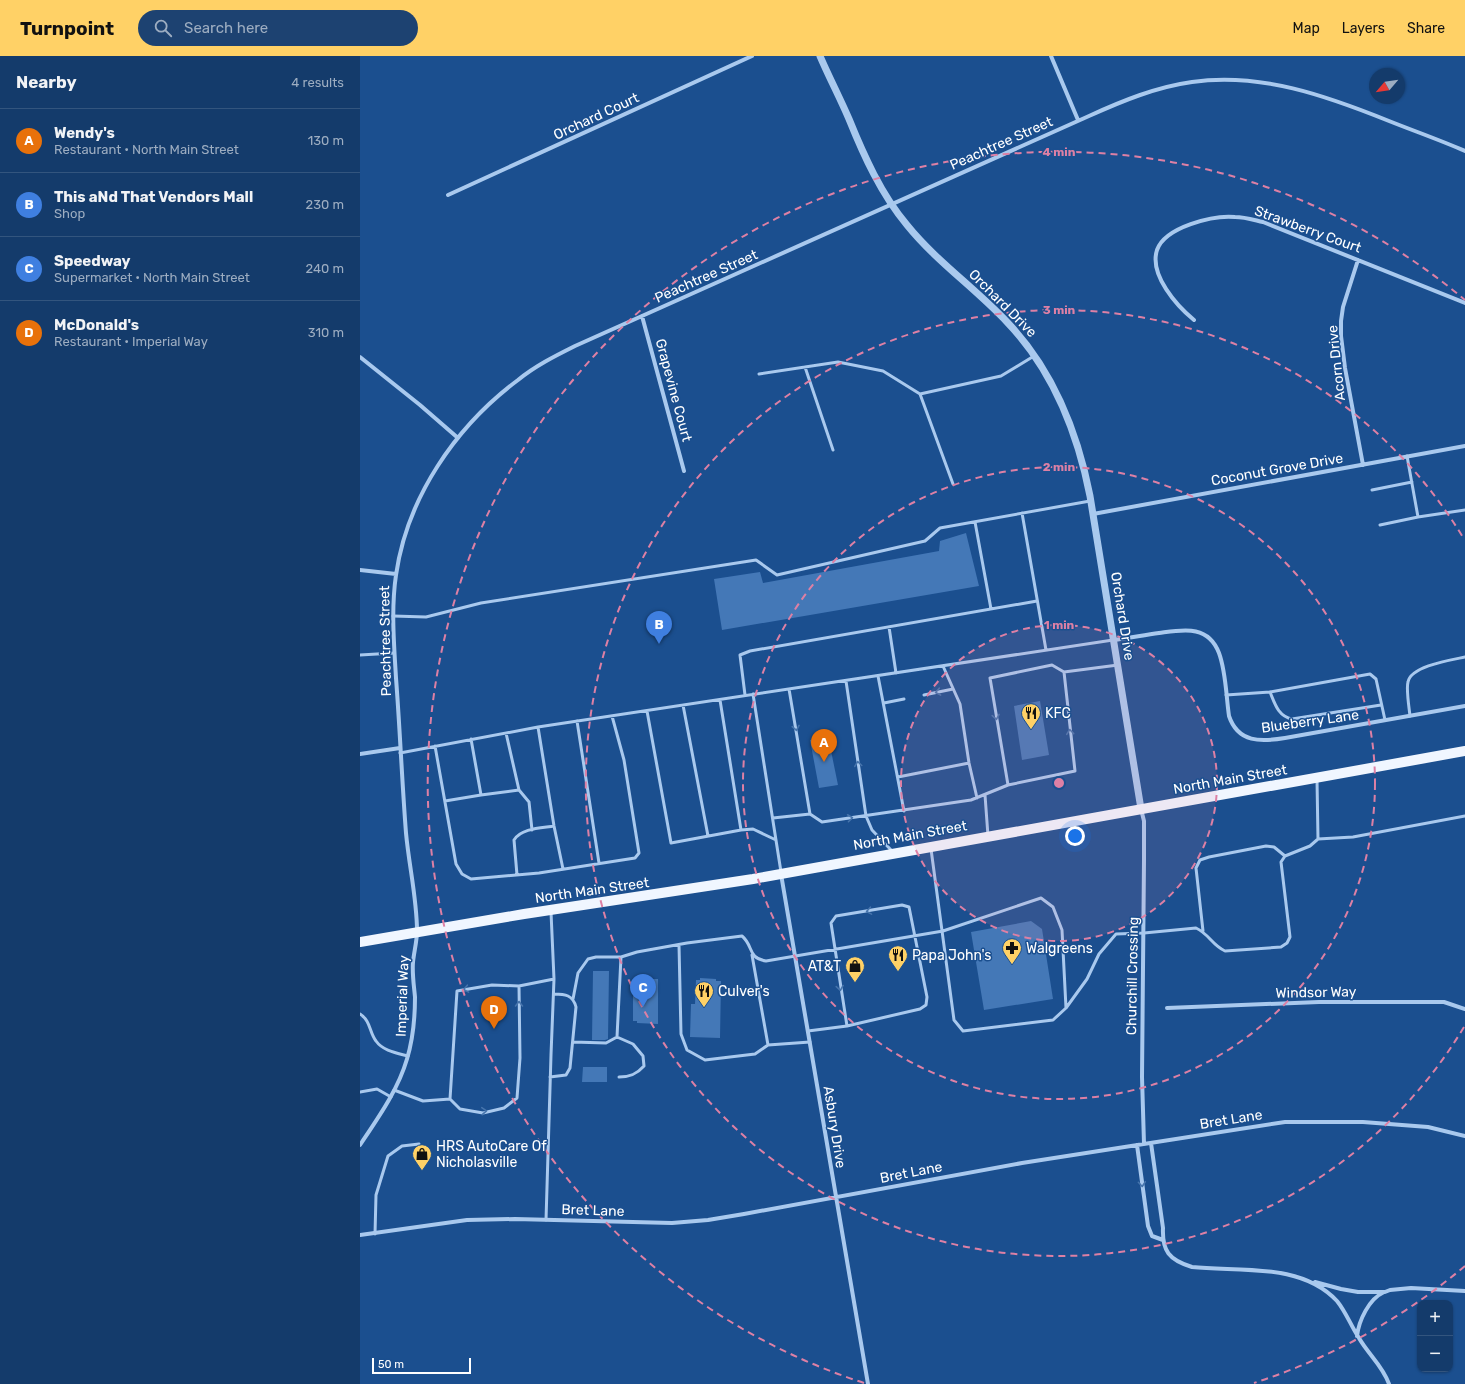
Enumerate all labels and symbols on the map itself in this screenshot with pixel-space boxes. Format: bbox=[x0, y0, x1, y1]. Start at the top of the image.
north arrow bbox=[1369, 68, 1405, 104]
street label: Orchard Court bbox=[551, 89, 642, 144]
street label: Peachtree Street bbox=[947, 113, 1056, 174]
text: 4 min bbox=[1043, 145, 1076, 159]
street label: Strawberry Court bbox=[1252, 202, 1364, 257]
street label: Peachtree Street bbox=[652, 246, 761, 307]
street label: Orchard Drive bbox=[965, 266, 1040, 341]
text: 3 min bbox=[1043, 303, 1076, 317]
street label: Acorn Drive bbox=[1324, 324, 1349, 402]
street label: Grapevine Court bbox=[652, 337, 696, 444]
street label: Coconut Grove Drive bbox=[1210, 449, 1345, 489]
text: 2 min bbox=[1043, 460, 1076, 474]
street label: Orchard Drive bbox=[1107, 571, 1138, 662]
street label: Peachtree Street bbox=[376, 585, 395, 697]
pin: B bbox=[646, 611, 672, 644]
text: 1 min bbox=[1044, 618, 1075, 632]
one-way arrow bbox=[935, 687, 942, 695]
restaurant icon: KFC bbox=[1020, 702, 1042, 730]
place label: KFC bbox=[1045, 705, 1071, 722]
street label: Blueberry Lane bbox=[1260, 706, 1360, 737]
one-way arrow bbox=[991, 714, 1000, 720]
one-way arrow bbox=[791, 725, 800, 731]
pin: A bbox=[811, 729, 837, 762]
one-way arrow bbox=[1066, 729, 1075, 735]
one-way arrow bbox=[854, 761, 863, 767]
street label: North Main Street bbox=[1172, 761, 1289, 798]
centre of rings bbox=[1052, 776, 1066, 790]
one-way arrow bbox=[847, 814, 853, 823]
street label: North Main Street bbox=[852, 817, 969, 854]
your location bbox=[1065, 826, 1085, 846]
street label: North Main Street bbox=[534, 874, 651, 907]
one-way arrow bbox=[866, 906, 872, 915]
street label: Churchill Crossing bbox=[1123, 917, 1142, 1035]
pharmacy icon: Walgreens bbox=[1001, 937, 1023, 965]
place label: Walgreens bbox=[1026, 940, 1093, 957]
restaurant icon: Papa John's bbox=[887, 944, 909, 972]
place label: Papa John's bbox=[912, 947, 991, 964]
street label: Imperial Way bbox=[393, 955, 412, 1037]
shop icon: AT&T bbox=[844, 955, 866, 983]
place label: AT&T bbox=[808, 958, 841, 975]
pin: C bbox=[630, 974, 656, 1007]
restaurant icon: Culver's bbox=[693, 980, 715, 1008]
place label: Culver's bbox=[718, 983, 770, 1000]
street label: Windsor Way bbox=[1275, 983, 1357, 1002]
one-way arrow bbox=[463, 984, 469, 993]
one-way arrow bbox=[836, 985, 844, 991]
pin: D bbox=[481, 996, 507, 1029]
one-way arrow bbox=[515, 1001, 523, 1007]
street label: Asbury Drive bbox=[820, 1085, 849, 1170]
street label: Bret Lane bbox=[1199, 1106, 1264, 1133]
one-way arrow bbox=[481, 1107, 487, 1116]
place label: HRS AutoCare Of Nicholasville bbox=[436, 1138, 547, 1171]
shop icon: HRS AutoCare Of Nicholasville bbox=[411, 1143, 433, 1171]
street label: Bret Lane bbox=[878, 1158, 944, 1187]
one-way arrow bbox=[1138, 1181, 1147, 1187]
street label: Bret Lane bbox=[561, 1201, 625, 1220]
scale bar bbox=[372, 1356, 471, 1375]

